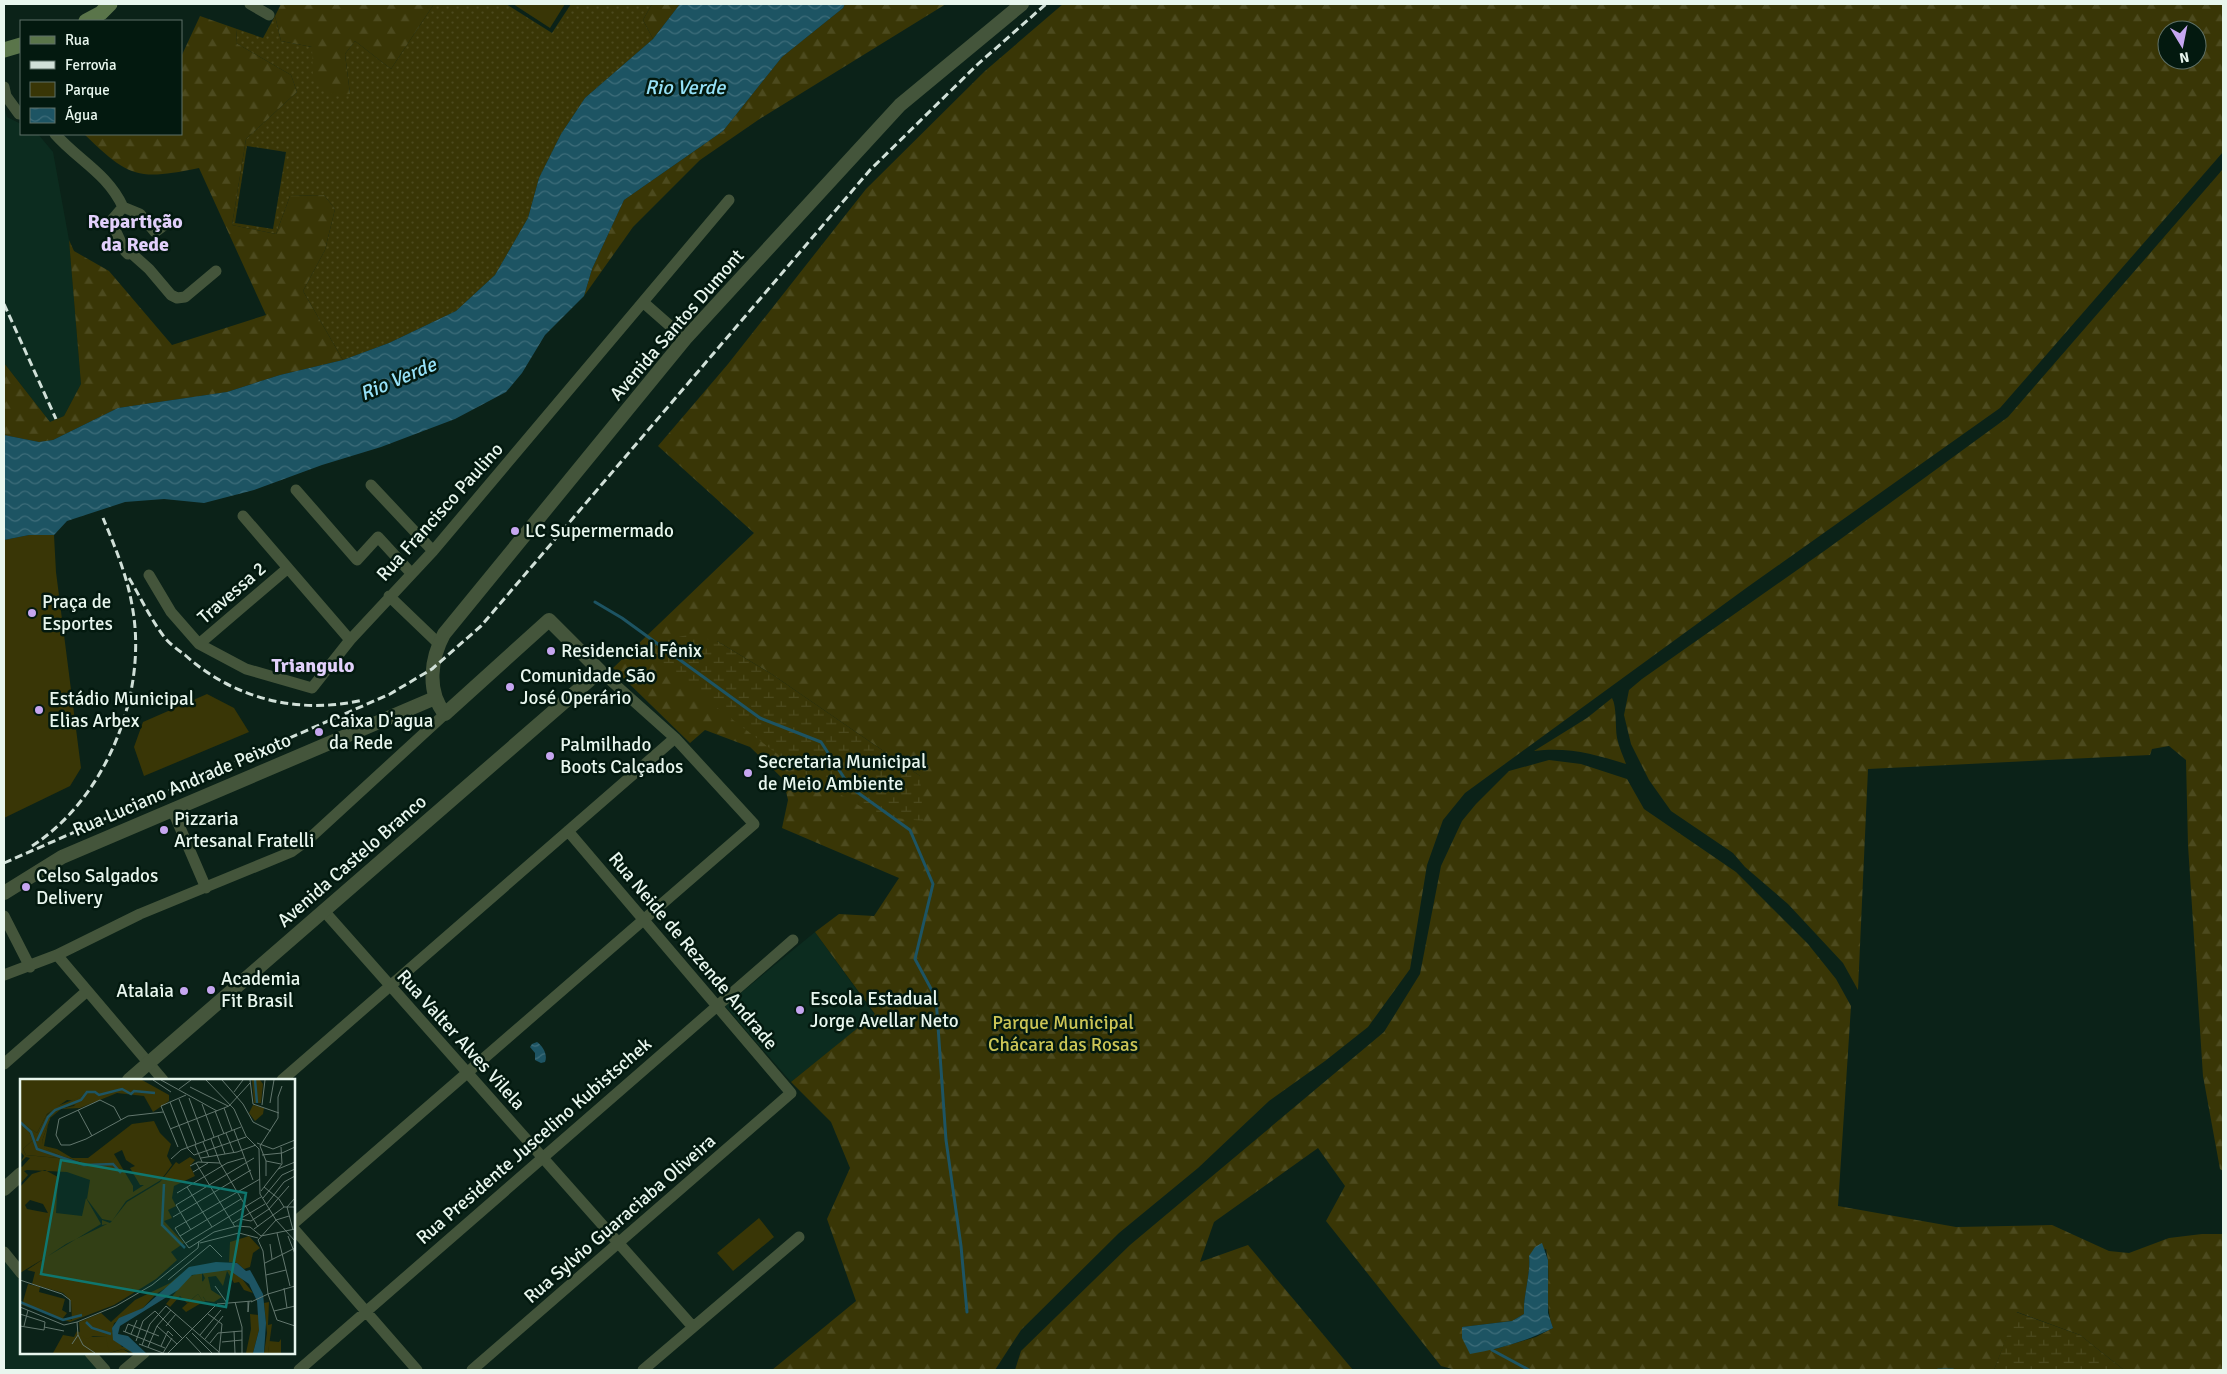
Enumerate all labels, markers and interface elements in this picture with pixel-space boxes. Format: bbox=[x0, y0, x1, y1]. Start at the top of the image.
legend bbox=[20, 20, 182, 135]
north arrow bbox=[2157, 20, 2207, 70]
text: Rua bbox=[65, 31, 90, 49]
text: N bbox=[2178, 48, 2190, 67]
text: Ferrovia bbox=[65, 56, 117, 74]
water label: Rio Verde bbox=[645, 75, 726, 100]
text: Parque bbox=[65, 81, 110, 99]
text: Água bbox=[65, 105, 98, 124]
district label: Repartição da Rede bbox=[87, 209, 183, 257]
street label: Avenida Santos Dumont bbox=[605, 244, 750, 406]
water label: Rio Verde bbox=[356, 351, 441, 406]
street label: Rua Francisco Paulino bbox=[371, 438, 509, 586]
place label: LC Supermermado bbox=[525, 519, 674, 543]
marker: LC Supermermado bbox=[509, 525, 521, 537]
street label: Travessa 2 bbox=[193, 557, 271, 629]
place label: Praça de Esportes bbox=[42, 590, 113, 636]
marker: Praça de Esportes bbox=[26, 607, 38, 619]
place label: Residencial Fênix bbox=[561, 639, 702, 663]
marker: Residencial Fênix bbox=[545, 645, 557, 657]
district label: Triangulo bbox=[272, 653, 354, 678]
place label: Comunidade São José Operário bbox=[520, 664, 656, 710]
marker: Comunidade São José Operário bbox=[504, 681, 516, 693]
place label: Estádio Municipal Elias Arbex bbox=[49, 687, 194, 733]
marker: Estádio Municipal Elias Arbex bbox=[33, 704, 45, 716]
place label: Caixa D'agua da Rede bbox=[329, 709, 433, 755]
marker: Caixa D'agua da Rede bbox=[313, 726, 325, 738]
street label: Rua Luciano Andrade Peixoto bbox=[69, 728, 295, 842]
place label: Palmilhado Boots Calçados bbox=[560, 733, 683, 779]
marker: Palmilhado Boots Calçados bbox=[544, 750, 556, 762]
place label: Secretaria Municipal de Meio Ambiente bbox=[758, 750, 927, 796]
marker: Secretaria Municipal de Meio Ambiente bbox=[742, 767, 754, 779]
street label: Avenida Castelo Branco bbox=[272, 790, 432, 932]
place label: Pizzaria Artesanal Fratelli bbox=[174, 807, 314, 853]
marker: Pizzaria Artesanal Fratelli bbox=[158, 824, 170, 836]
street label: Rua Neide de Rezende Andrade bbox=[603, 847, 783, 1055]
place label: Celso Salgados Delivery bbox=[36, 864, 158, 910]
marker: Celso Salgados Delivery bbox=[20, 881, 32, 893]
street label: Rua Valter Alves Vilela bbox=[392, 965, 530, 1115]
place label: Academia Fit Brasil bbox=[221, 967, 300, 1013]
place label: Atalaia bbox=[116, 979, 174, 1003]
marker: Academia Fit Brasil bbox=[205, 984, 217, 996]
marker: Atalaia bbox=[178, 985, 190, 997]
place label: Escola Estadual Jorge Avellar Neto bbox=[810, 987, 959, 1033]
marker: Escola Estadual Jorge Avellar Neto bbox=[794, 1004, 806, 1016]
park label: Parque Municipal Chácara das Rosas bbox=[988, 1011, 1138, 1057]
street label: Rua Presidente Juscelino Kubistschek bbox=[411, 1032, 657, 1250]
inset map bbox=[20, 1079, 295, 1354]
street label: Rua Sylvio Guaraciaba Oliveira bbox=[519, 1129, 721, 1309]

